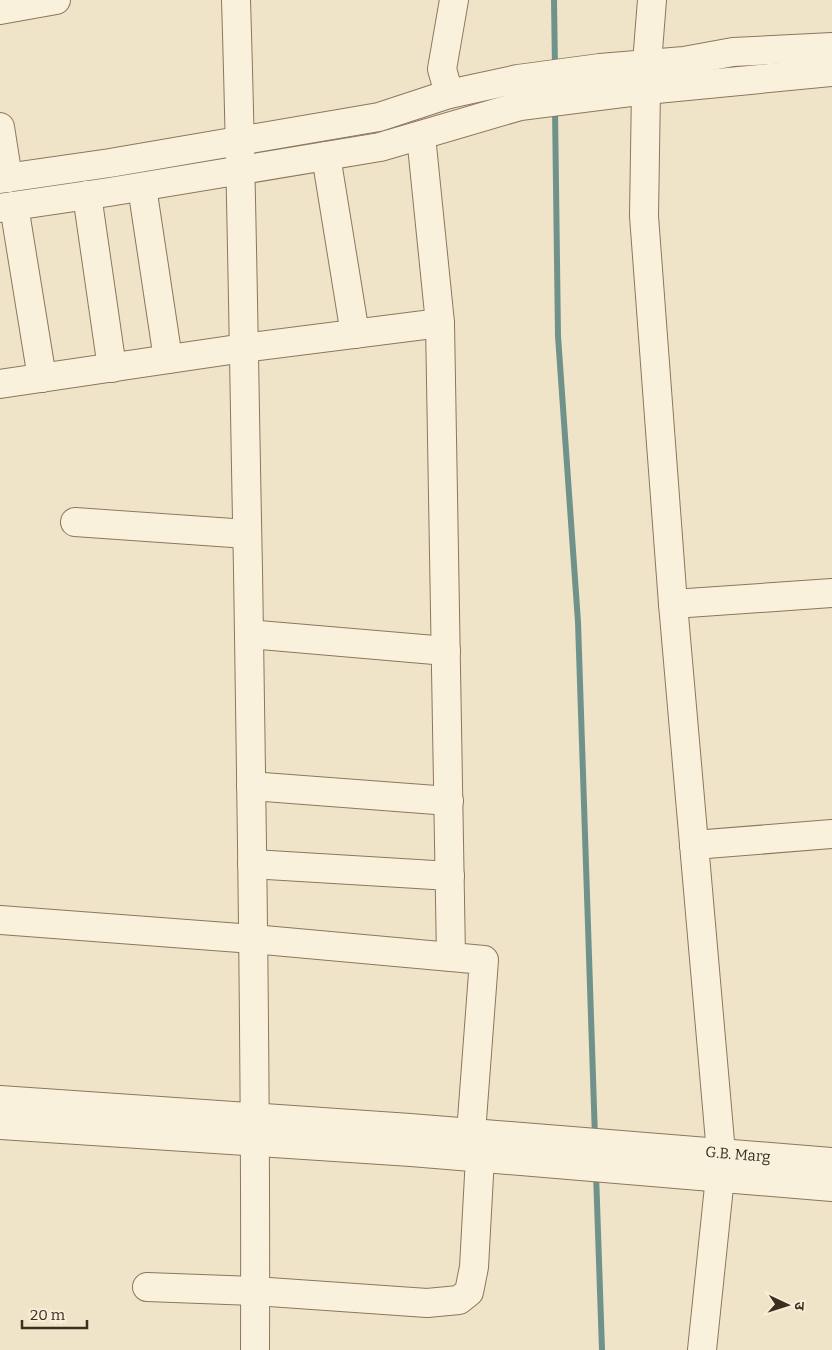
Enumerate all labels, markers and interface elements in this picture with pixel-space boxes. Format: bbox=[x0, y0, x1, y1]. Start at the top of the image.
street label: G.B. Marg bbox=[705, 1143, 771, 1166]
north arrow bbox=[762, 1280, 812, 1330]
scale bar bbox=[22, 1298, 88, 1330]
text: उ bbox=[791, 1301, 808, 1311]
text: 20 m bbox=[30, 1306, 66, 1324]

